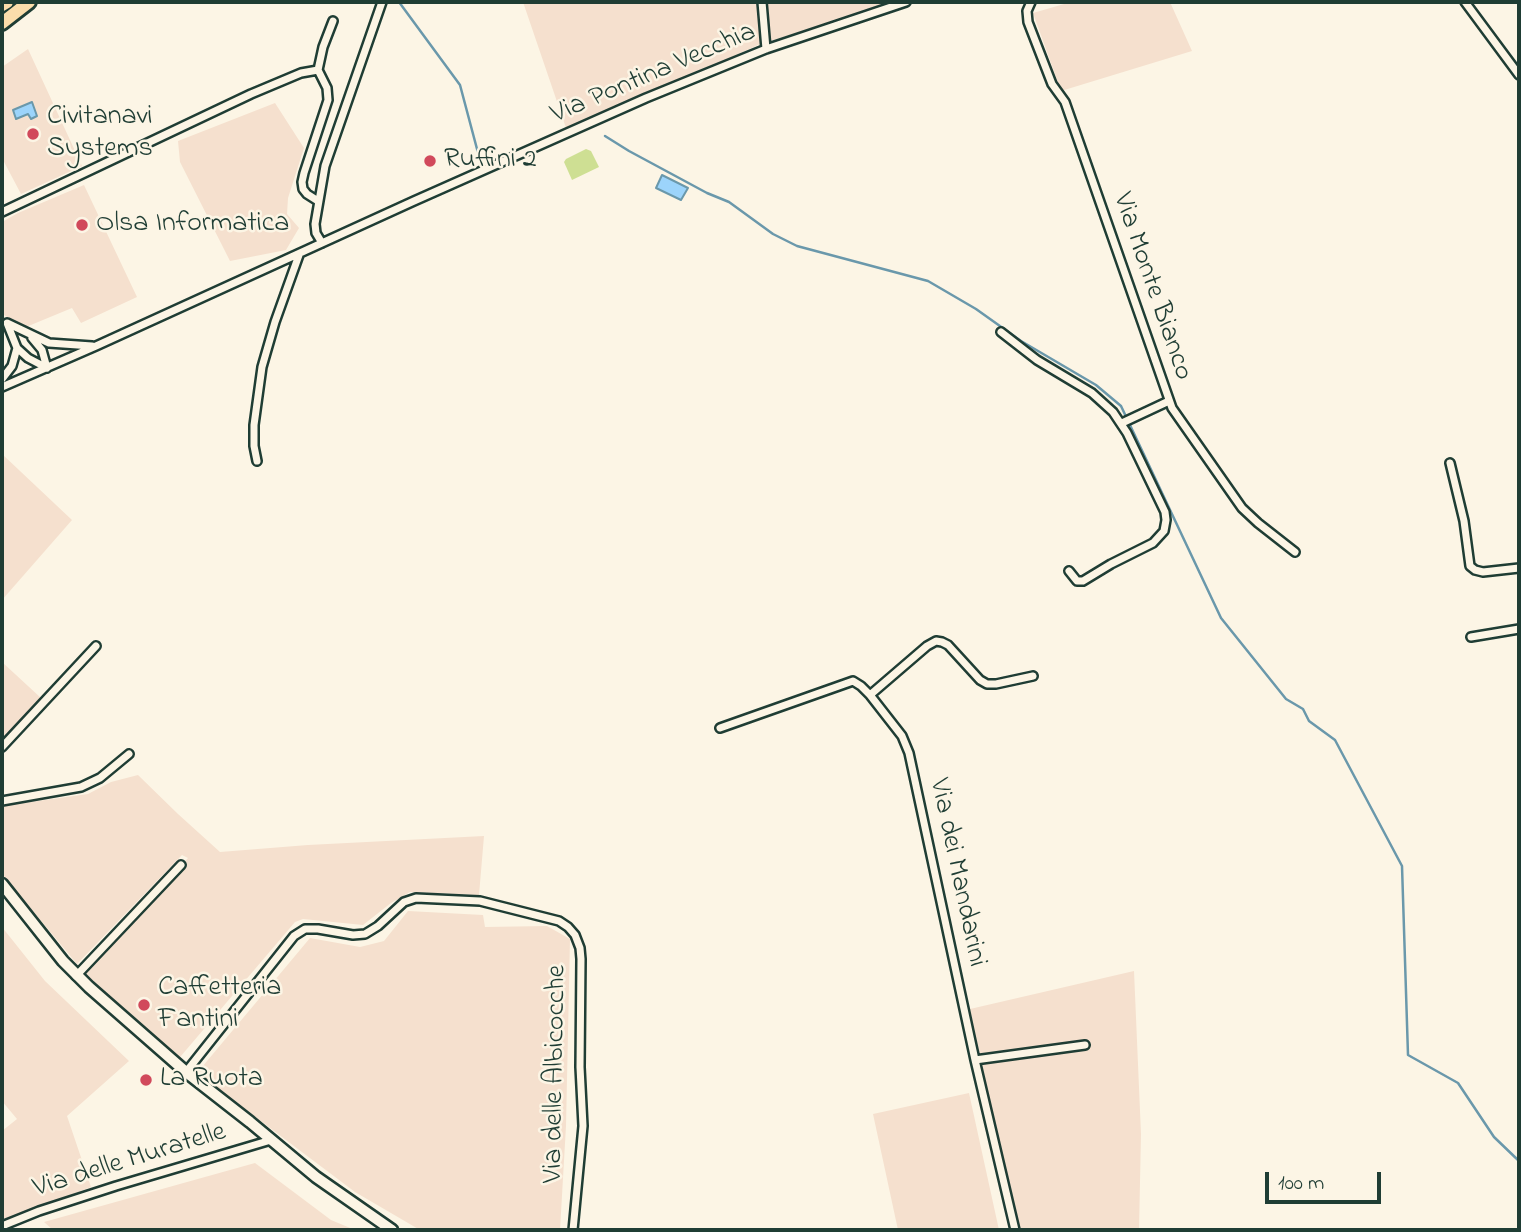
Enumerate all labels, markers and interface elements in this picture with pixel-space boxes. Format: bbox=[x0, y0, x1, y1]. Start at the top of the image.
street label: Via Pontina Vecchia bbox=[547, 17, 761, 133]
place label: Civitanavi Systems bbox=[47, 101, 153, 167]
marker: Civitanavi Systems bbox=[25, 126, 41, 142]
place label: Ruffini 2 bbox=[444, 144, 537, 178]
marker: Ruffini 2 bbox=[422, 153, 438, 169]
street label: Via Monte Bianco bbox=[1103, 189, 1199, 385]
place label: Olsa Informatica bbox=[96, 208, 289, 242]
marker: Olsa Informatica bbox=[74, 217, 90, 233]
street label: Via dei Mandarini bbox=[920, 776, 992, 970]
street label: Via delle Albicocche bbox=[538, 965, 576, 1183]
place label: Caffetteria Fantini bbox=[158, 972, 281, 1038]
marker: Caffetteria Fantini bbox=[136, 997, 152, 1013]
place label: La Ruota bbox=[160, 1063, 263, 1097]
marker: La Ruota bbox=[138, 1072, 154, 1088]
street label: Via delle Muratelle bbox=[30, 1117, 230, 1207]
scale bar bbox=[1269, 1158, 1384, 1202]
text: 100 m bbox=[1278, 1169, 1324, 1199]

